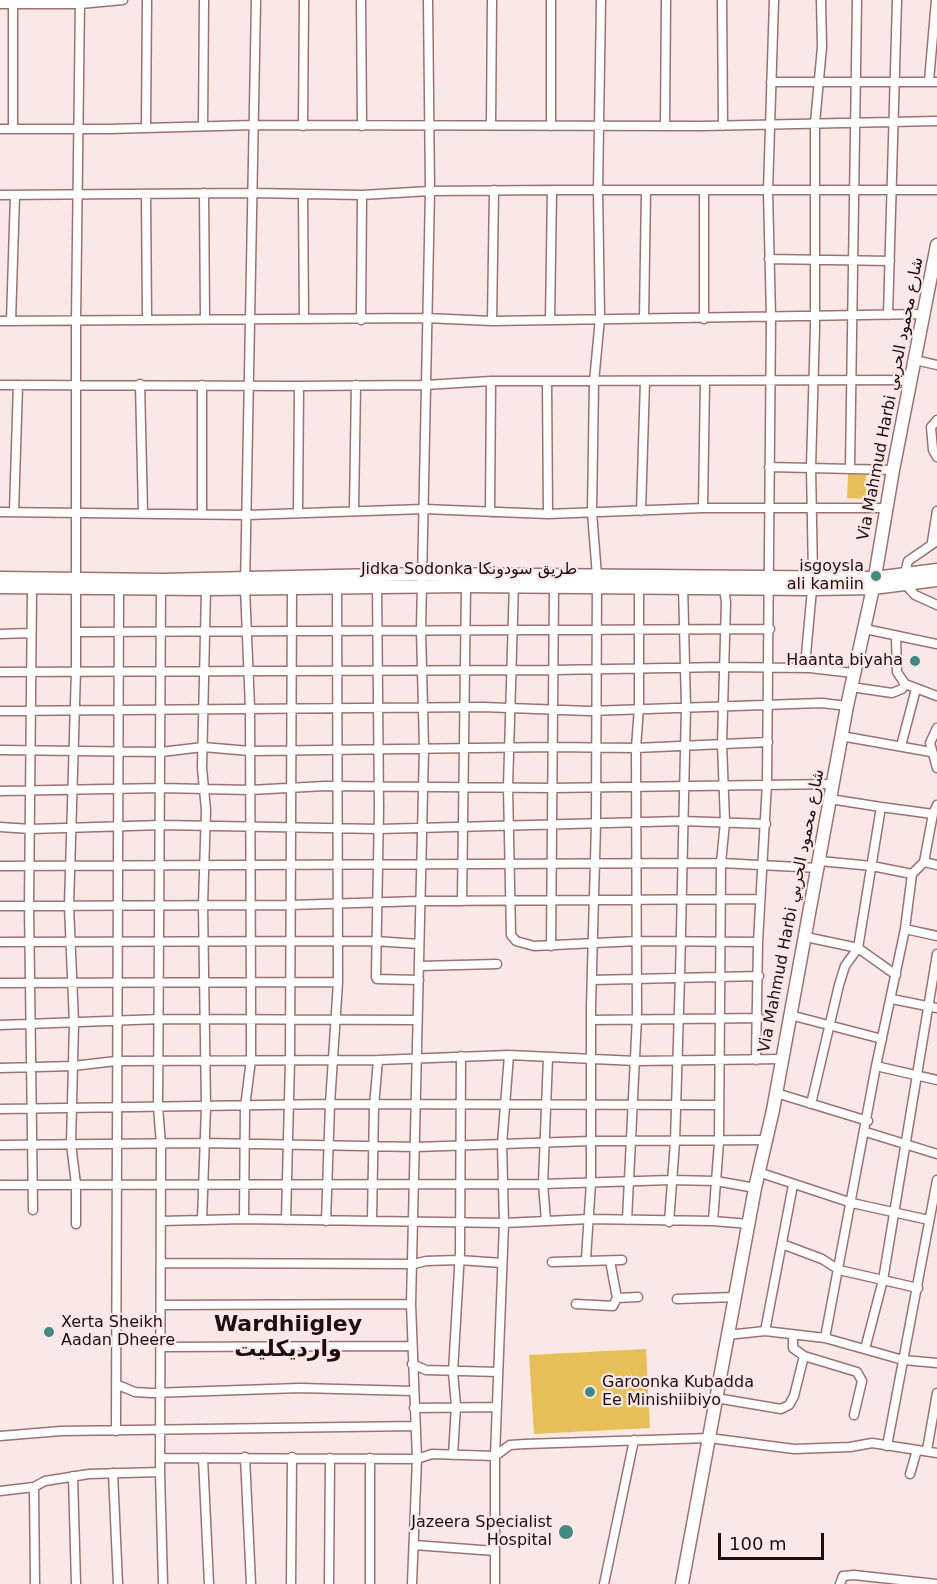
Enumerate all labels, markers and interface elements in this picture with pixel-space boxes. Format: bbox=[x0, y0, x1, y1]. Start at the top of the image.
street label: Via Mahmud Harbi شارع محمود الحربي bbox=[854, 256, 928, 542]
place label: isgoysla ali kamiin bbox=[787, 557, 864, 595]
street label: Jidka Sodonka طريق سودونكا bbox=[361, 560, 577, 580]
marker: isgoysla ali kamiin bbox=[869, 569, 883, 583]
place label: Haanta biyaha bbox=[786, 651, 903, 671]
marker: Haanta biyaha bbox=[908, 654, 922, 668]
street label: Via Mahmud Harbi شارع محمود الحربي bbox=[755, 768, 829, 1054]
district label: Wardhiigley وارديكليت bbox=[214, 1312, 362, 1364]
place label: Xerta Sheikh Aadan Dheere bbox=[61, 1313, 175, 1351]
marker: Xerta Sheikh Aadan Dheere bbox=[42, 1325, 56, 1339]
place label: Garoonka Kubadda Ee Minishiibiyo bbox=[602, 1373, 754, 1411]
marker: Garoonka Kubadda Ee Minishiibiyo bbox=[583, 1385, 597, 1399]
place label: Jazeera Specialist Hospital bbox=[411, 1513, 552, 1551]
scale bar bbox=[721, 1521, 828, 1559]
marker: Jazeera Specialist Hospital bbox=[557, 1523, 575, 1541]
text: 100 m bbox=[729, 1533, 787, 1554]

